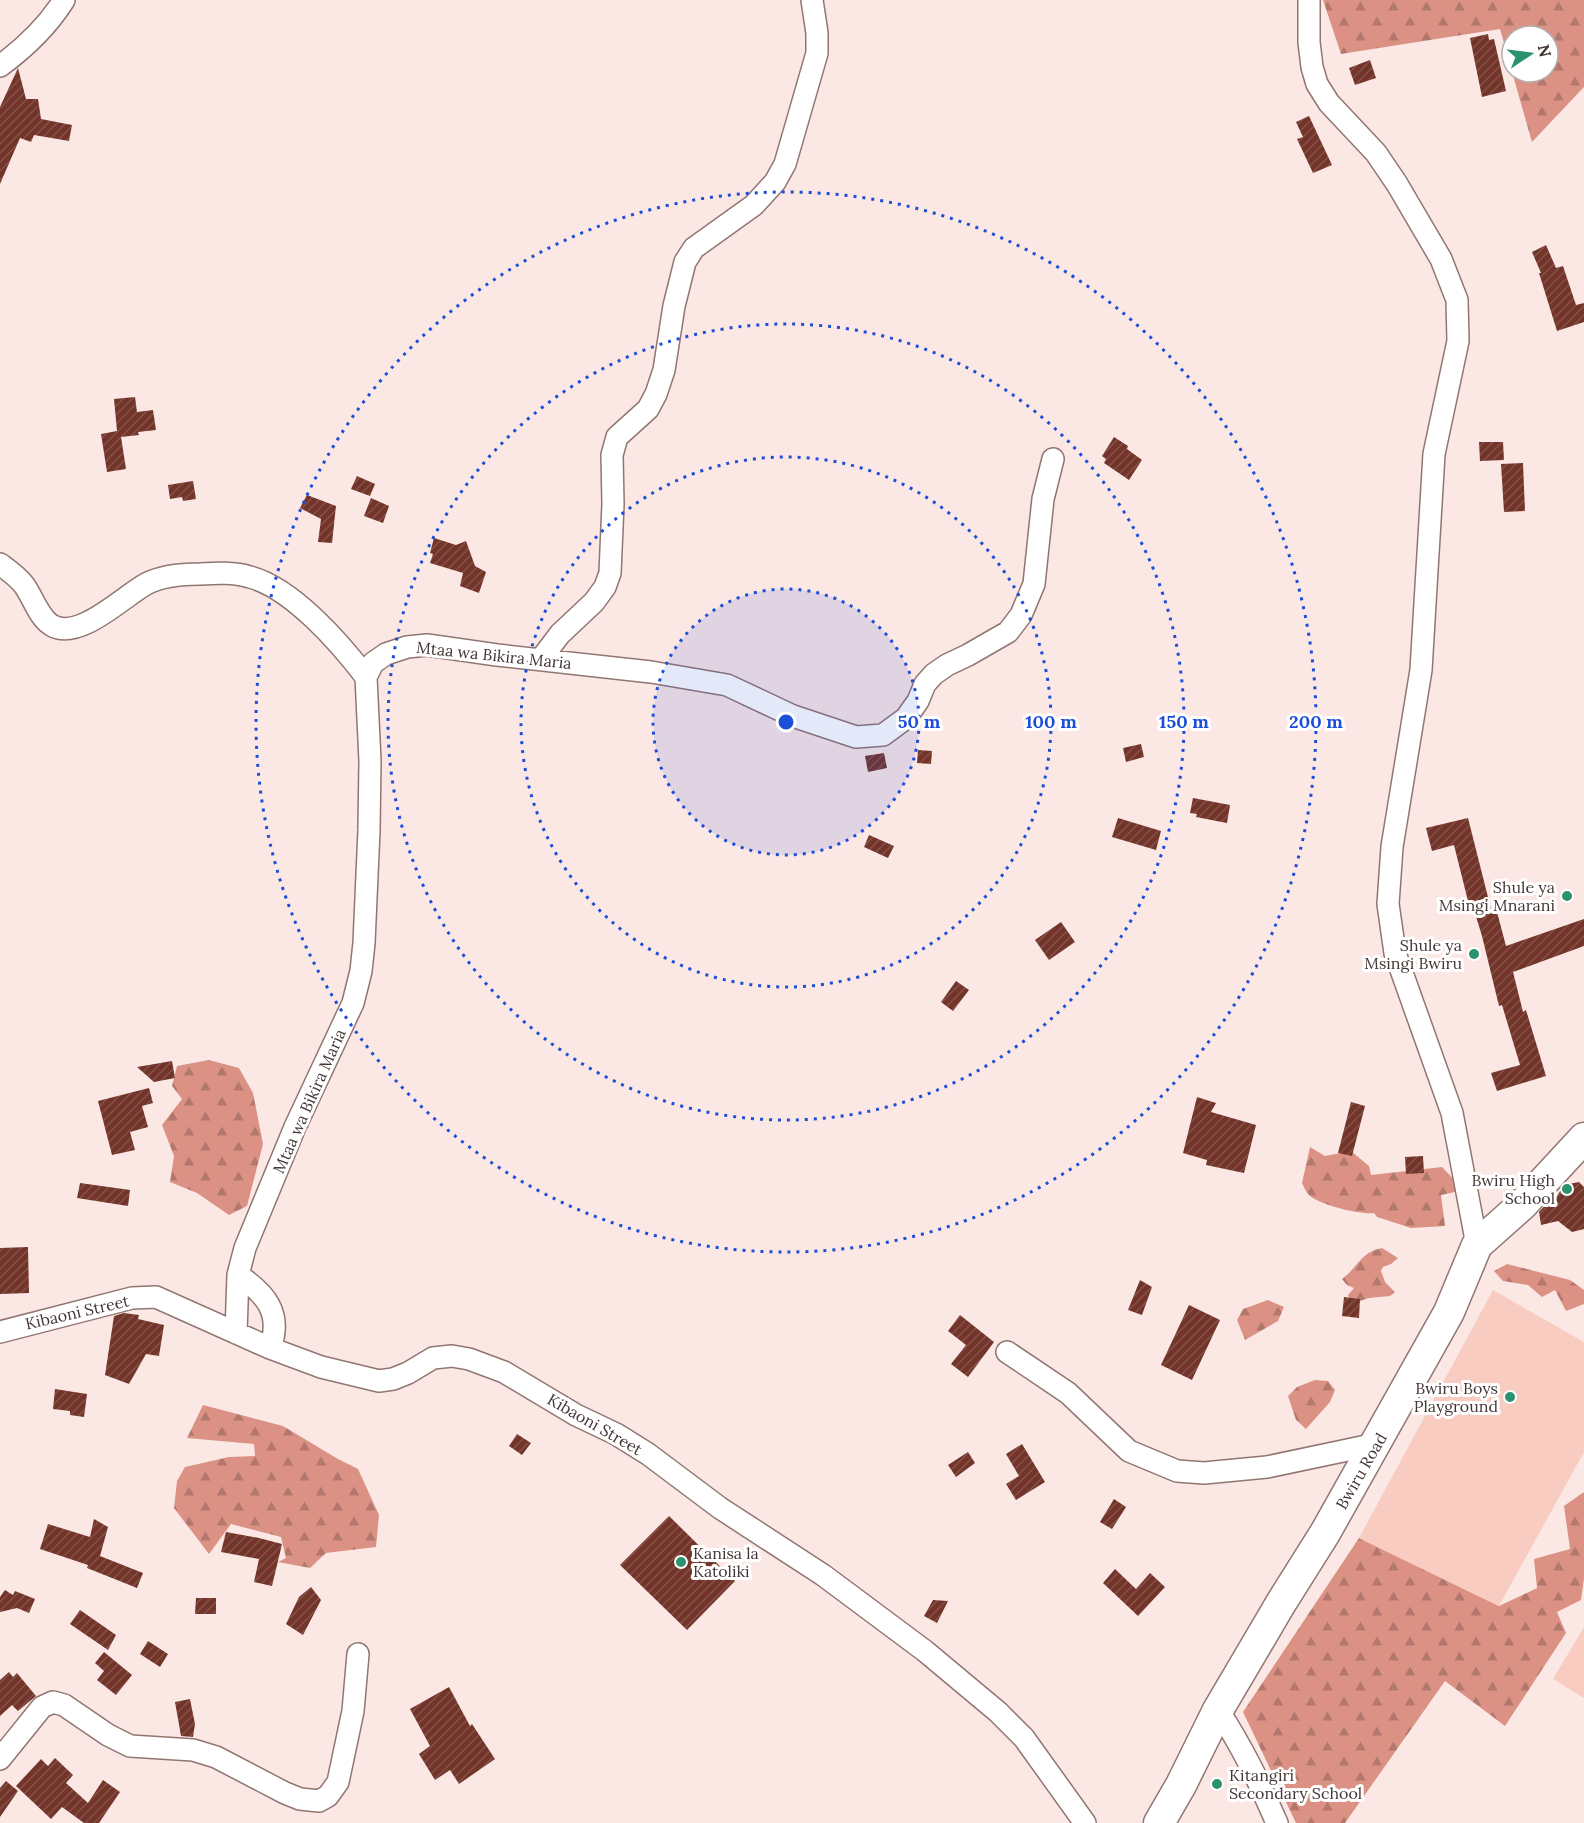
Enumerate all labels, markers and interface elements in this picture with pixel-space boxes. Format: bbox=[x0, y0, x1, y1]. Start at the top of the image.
north arrow bbox=[1500, 24, 1560, 84]
text: N bbox=[1533, 42, 1556, 59]
street label: Mtaa wa Bikira Maria bbox=[415, 637, 573, 673]
text: 50 m bbox=[898, 710, 941, 733]
text: 100 m bbox=[1025, 710, 1077, 733]
text: 150 m bbox=[1159, 710, 1209, 733]
text: 200 m bbox=[1289, 710, 1343, 733]
centre of rings bbox=[776, 712, 796, 732]
place label: Shule ya Msingi Mnarani bbox=[1439, 877, 1555, 915]
marker: Shule ya Msingi Mnarani bbox=[1560, 889, 1574, 903]
place label: Shule ya Msingi Bwiru bbox=[1364, 935, 1462, 973]
marker: Shule ya Msingi Bwiru bbox=[1467, 947, 1481, 961]
street label: Mtaa wa Bikira Maria bbox=[268, 1026, 350, 1176]
place label: Bwiru High School bbox=[1472, 1170, 1555, 1208]
marker: Bwiru High School bbox=[1560, 1182, 1574, 1196]
street label: Kibaoni Street bbox=[23, 1290, 132, 1334]
place label: Bwiru Boys Playground bbox=[1414, 1378, 1498, 1416]
street label: Kibaoni Street bbox=[544, 1389, 647, 1460]
marker: Bwiru Boys Playground bbox=[1503, 1390, 1517, 1404]
street label: Bwiru Road bbox=[1331, 1429, 1391, 1513]
place label: Kanisa la Katoliki bbox=[693, 1543, 759, 1581]
marker: Kanisa la Katoliki bbox=[674, 1555, 688, 1569]
place label: Kitangiri Secondary School bbox=[1229, 1765, 1362, 1803]
marker: Kitangiri Secondary School bbox=[1210, 1777, 1224, 1791]

